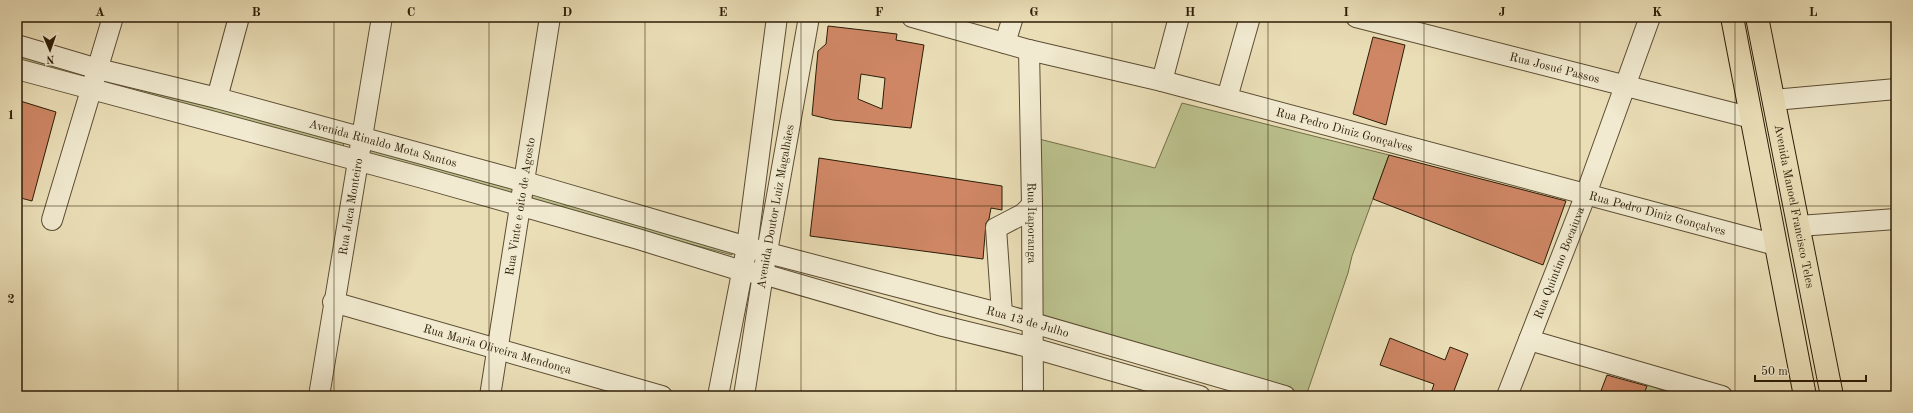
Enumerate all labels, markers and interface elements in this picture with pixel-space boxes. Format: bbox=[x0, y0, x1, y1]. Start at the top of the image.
text: A bbox=[95, 6, 105, 19]
text: B bbox=[251, 6, 261, 19]
text: C bbox=[407, 6, 415, 19]
text: D bbox=[562, 6, 572, 19]
text: E bbox=[719, 6, 728, 19]
text: F bbox=[875, 6, 884, 19]
text: G bbox=[1029, 6, 1039, 19]
text: H bbox=[1185, 6, 1196, 19]
text: I bbox=[1343, 6, 1349, 19]
text: J bbox=[1498, 6, 1506, 19]
text: K bbox=[1652, 6, 1662, 19]
text: L bbox=[1809, 6, 1818, 19]
north arrow bbox=[30, 30, 70, 70]
street label: Rua Josué Passos bbox=[1508, 51, 1601, 86]
text: N bbox=[45, 53, 55, 64]
street label: Rua Pedro Diniz Gonçalves bbox=[1275, 107, 1414, 155]
text: 1 bbox=[7, 109, 15, 122]
street label: Avenida Rinaldo Mota Santos bbox=[307, 118, 458, 170]
street label: Avenida Doutor Luiz Magalhães bbox=[756, 124, 797, 290]
street label: Avenida Manoel Francisco Teles bbox=[1771, 124, 1816, 289]
street label: Rua Vinte e oito de Agosto bbox=[504, 137, 538, 276]
street label: Rua Juca Monteiro bbox=[338, 157, 365, 256]
street label: Rua Itaporanga bbox=[1025, 182, 1037, 264]
street label: Rua Pedro Diniz Gonçalves bbox=[1588, 190, 1727, 238]
street label: Rua Quintino Bocaiuva bbox=[1533, 205, 1587, 321]
text: 2 bbox=[7, 293, 15, 306]
street label: Rua 13 de Julho bbox=[985, 305, 1070, 340]
street label: Rua Maria Oliveira Mendonça bbox=[422, 323, 573, 377]
scale bar bbox=[1755, 357, 1866, 383]
text: 50 m bbox=[1761, 365, 1788, 378]

